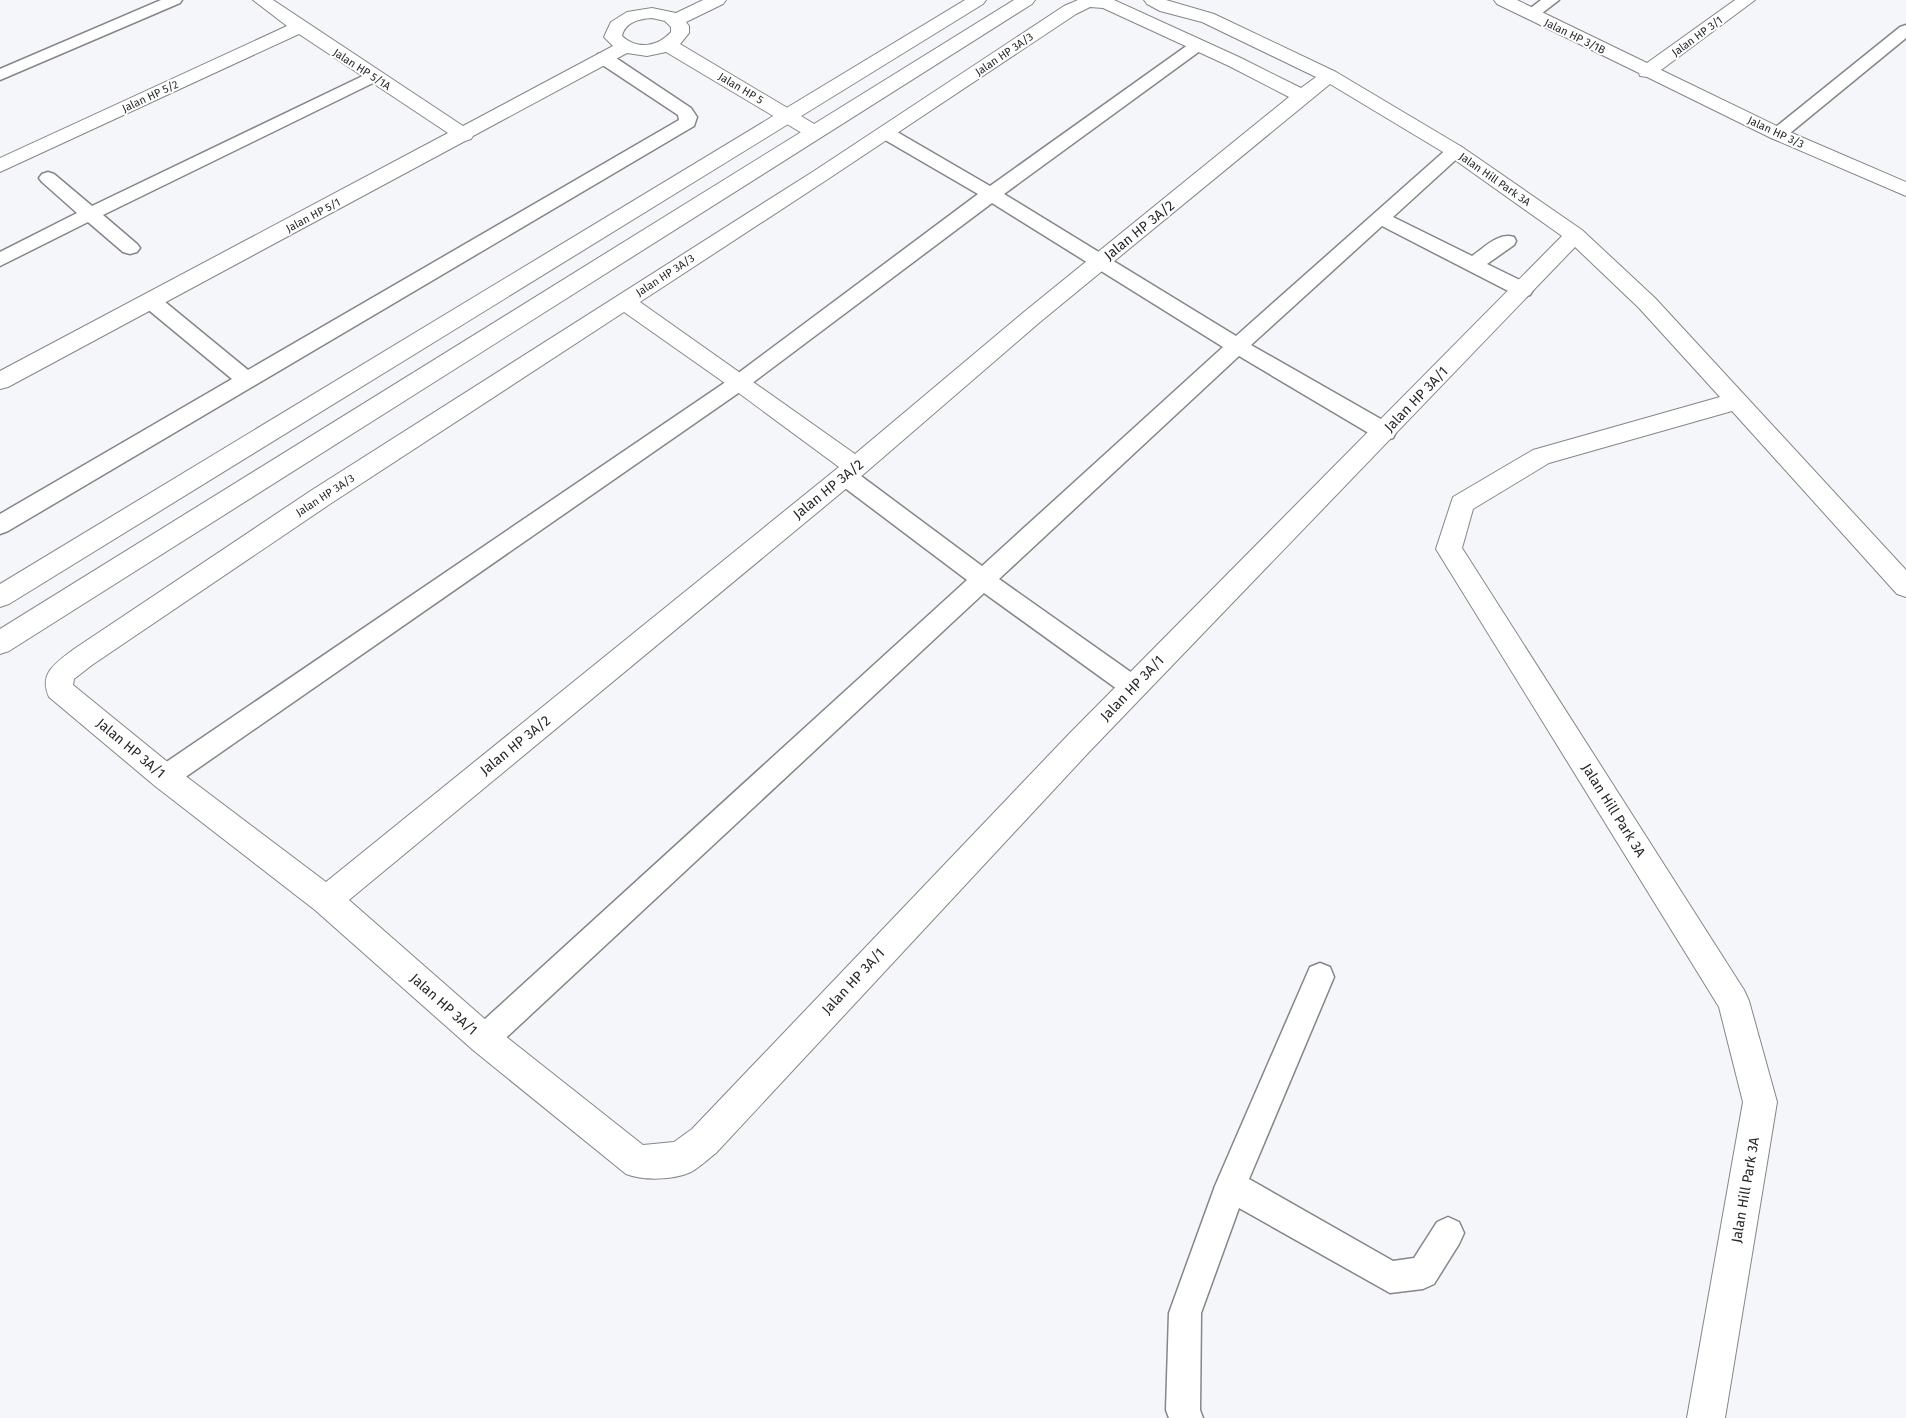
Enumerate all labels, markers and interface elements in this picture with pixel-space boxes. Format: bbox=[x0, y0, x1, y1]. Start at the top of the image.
street label: Jalan HP 3/1 bbox=[1669, 14, 1725, 59]
street label: Jalan HP 3/1B bbox=[1542, 16, 1608, 57]
street label: Jalan HP 3A/3 bbox=[973, 30, 1036, 79]
street label: Jalan HP 5/1A bbox=[331, 46, 394, 93]
street label: Jalan HP 5 bbox=[716, 70, 766, 107]
street label: Jalan HP 5/2 bbox=[120, 78, 180, 115]
street label: Jalan HP 3/3 bbox=[1746, 114, 1806, 151]
street label: Jalan Hill Park 3A bbox=[1457, 150, 1533, 209]
street label: Jalan HP 5/1 bbox=[284, 196, 343, 235]
street label: Jalan HP 3A/2 bbox=[1101, 197, 1178, 264]
street label: Jalan HP 3A/3 bbox=[634, 252, 697, 299]
street label: Jalan HP 3A/1 bbox=[1381, 363, 1452, 436]
street label: Jalan HP 3A/2 bbox=[790, 456, 867, 523]
street label: Jalan HP 3A/3 bbox=[294, 472, 357, 519]
street label: Jalan HP 3A/1 bbox=[1097, 652, 1168, 725]
street label: Jalan HP 3A/2 bbox=[477, 712, 554, 779]
street label: Jalan HP 3A/1 bbox=[93, 715, 168, 782]
street label: Jalan Hill Park 3A bbox=[1578, 760, 1649, 860]
street label: Jalan HP 3A/1 bbox=[818, 945, 888, 1018]
street label: Jalan HP 3A/1 bbox=[407, 970, 481, 1039]
street label: Jalan Hill Park 3A bbox=[1728, 1136, 1763, 1244]

